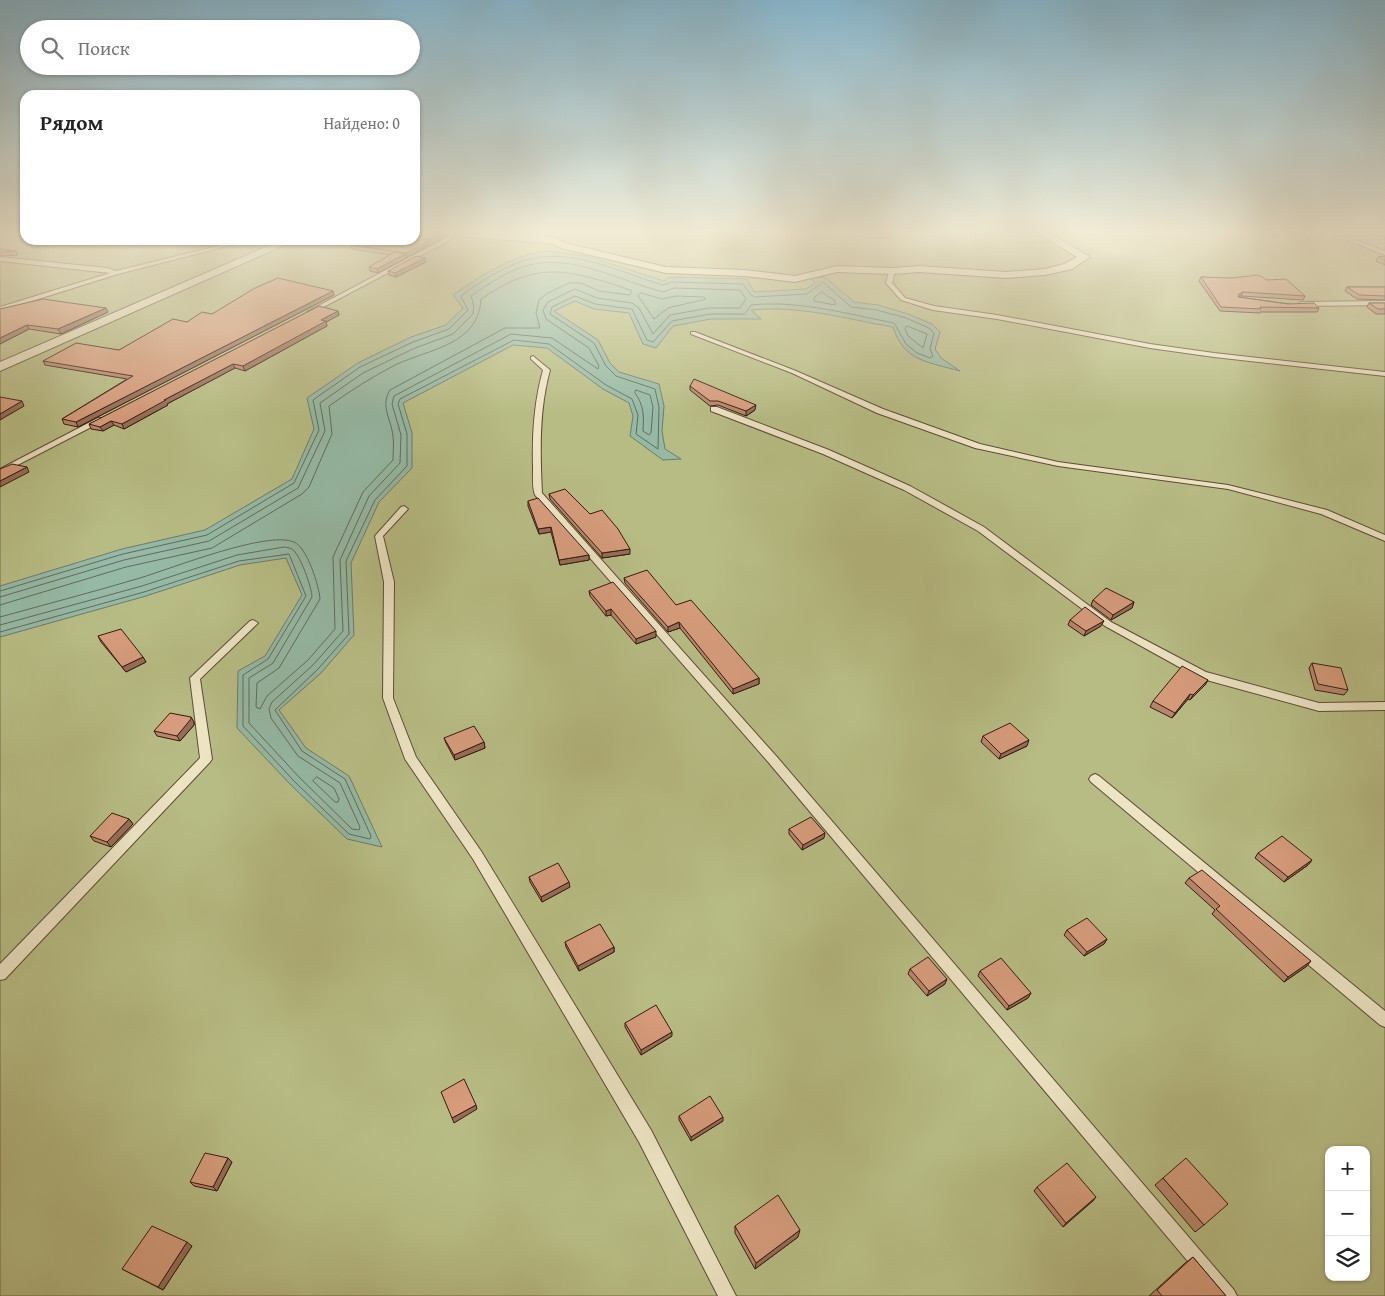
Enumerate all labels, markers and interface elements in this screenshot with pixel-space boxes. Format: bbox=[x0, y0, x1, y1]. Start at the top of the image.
search box bbox=[20, 20, 420, 75]
icon: search bbox=[38, 34, 66, 62]
text: Поиск bbox=[78, 34, 130, 62]
text: Рядом bbox=[40, 107, 103, 138]
text: Найдено: 0 bbox=[323, 111, 400, 135]
map controls bbox=[1325, 1146, 1370, 1281]
button: + bbox=[1325, 1146, 1370, 1191]
button: − bbox=[1325, 1191, 1370, 1236]
button: layers bbox=[1325, 1236, 1370, 1281]

